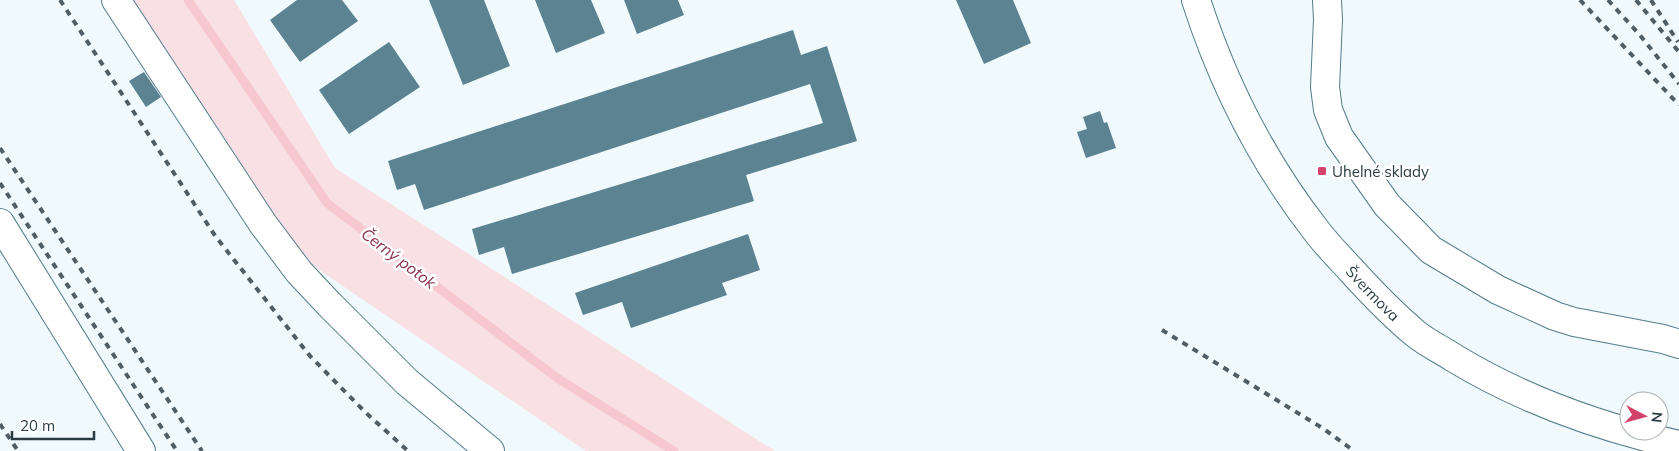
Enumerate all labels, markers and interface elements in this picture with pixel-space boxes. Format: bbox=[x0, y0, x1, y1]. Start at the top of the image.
place label: Uhelné sklady bbox=[1332, 162, 1429, 181]
marker: Uhelné sklady bbox=[1316, 165, 1328, 177]
water label: Černý potok bbox=[358, 223, 441, 293]
street label: Švermova bbox=[1342, 262, 1404, 325]
north arrow bbox=[1619, 391, 1669, 441]
scale bar bbox=[12, 408, 95, 440]
text: N bbox=[1647, 411, 1666, 424]
text: 20 m bbox=[20, 416, 55, 435]

